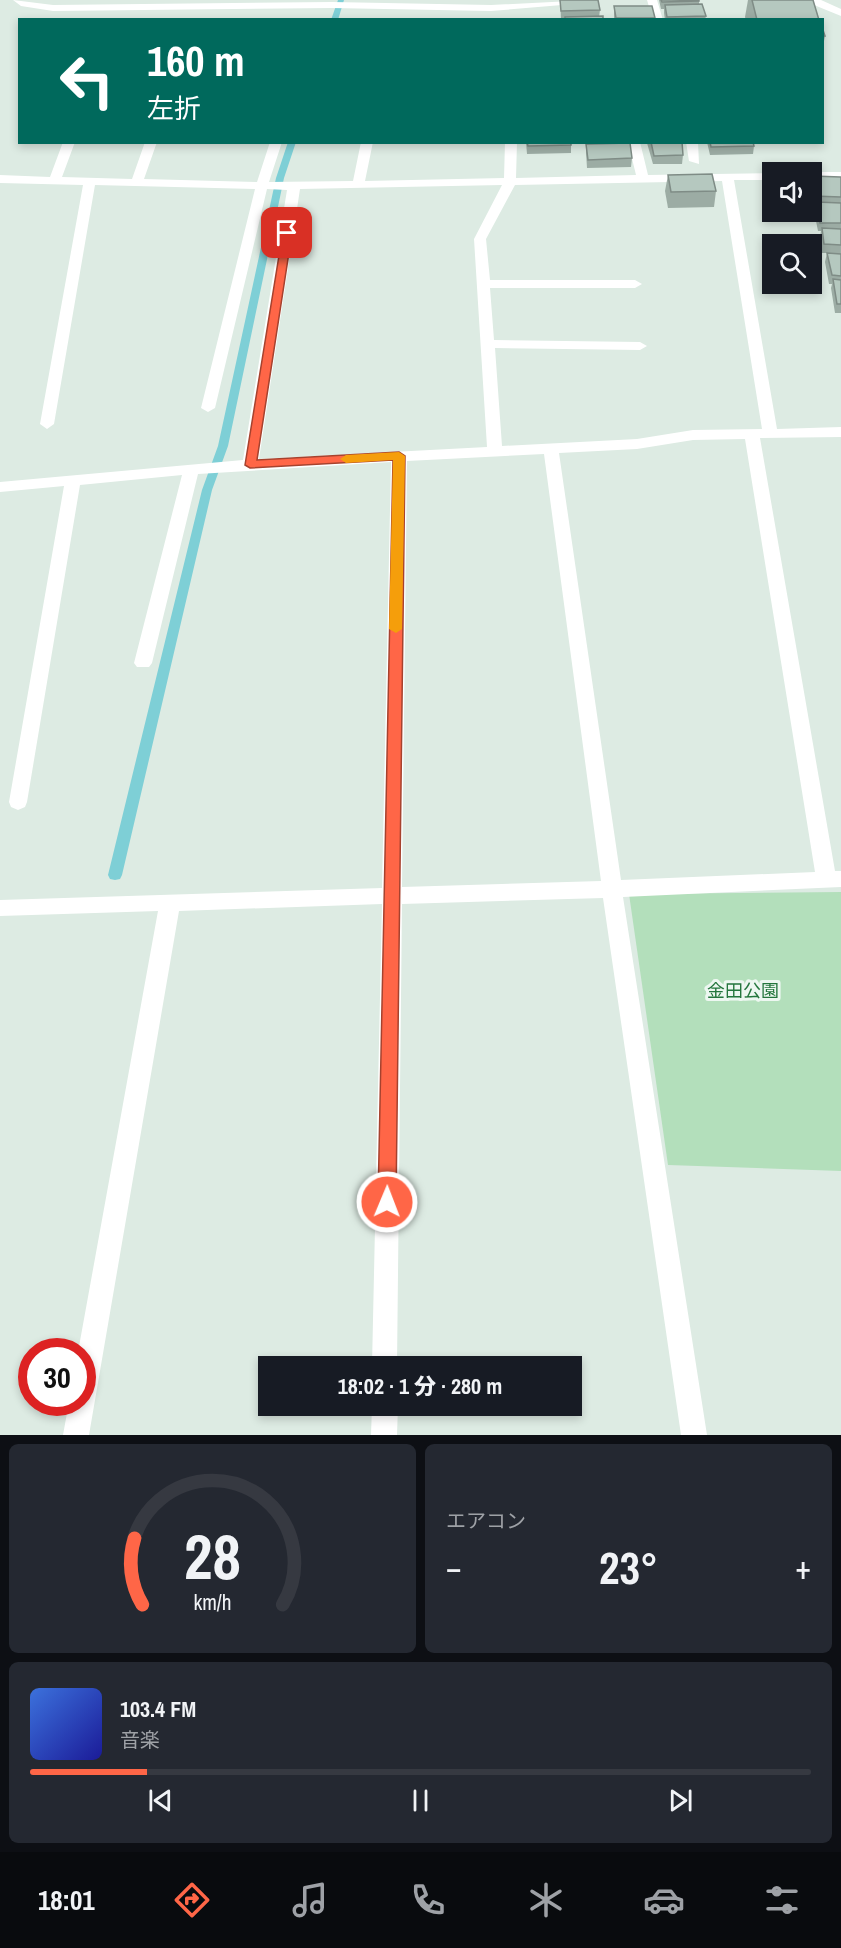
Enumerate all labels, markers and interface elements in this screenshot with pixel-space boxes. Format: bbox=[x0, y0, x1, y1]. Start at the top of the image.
text: 160 m bbox=[147, 33, 245, 89]
icon: left bbox=[48, 42, 126, 120]
text: 左折 bbox=[147, 90, 201, 126]
map controls bbox=[762, 162, 822, 294]
button: sound bbox=[762, 162, 822, 222]
pin bbox=[261, 207, 312, 258]
icon: arrive bbox=[270, 216, 303, 249]
button: search bbox=[762, 234, 822, 294]
park label: 金田公園 bbox=[707, 978, 779, 1003]
position arrow bbox=[355, 1170, 419, 1234]
speed limit sign: 30 bbox=[18, 1338, 96, 1416]
text: 18:02 · 1 分 · 280 m bbox=[338, 1371, 502, 1401]
text: エアコン bbox=[446, 1507, 526, 1534]
text: 28 bbox=[184, 1514, 241, 1598]
text: 23° bbox=[599, 1537, 658, 1598]
text: − bbox=[446, 1545, 462, 1589]
text: + bbox=[795, 1545, 811, 1589]
text: km/h bbox=[193, 1589, 232, 1618]
text: 103.4 FM bbox=[120, 1694, 196, 1724]
text: 音楽 bbox=[120, 1726, 160, 1753]
icon: previous bbox=[144, 1784, 177, 1817]
icon: pause bbox=[404, 1784, 437, 1817]
icon: next bbox=[664, 1784, 697, 1817]
icon: directions bbox=[171, 1879, 213, 1921]
icon: music bbox=[289, 1879, 331, 1921]
icon: phone bbox=[407, 1879, 449, 1921]
icon: climate bbox=[525, 1879, 567, 1921]
icon: car bbox=[643, 1879, 685, 1921]
icon: filters bbox=[761, 1879, 803, 1921]
text: 18:01 bbox=[38, 1882, 95, 1918]

